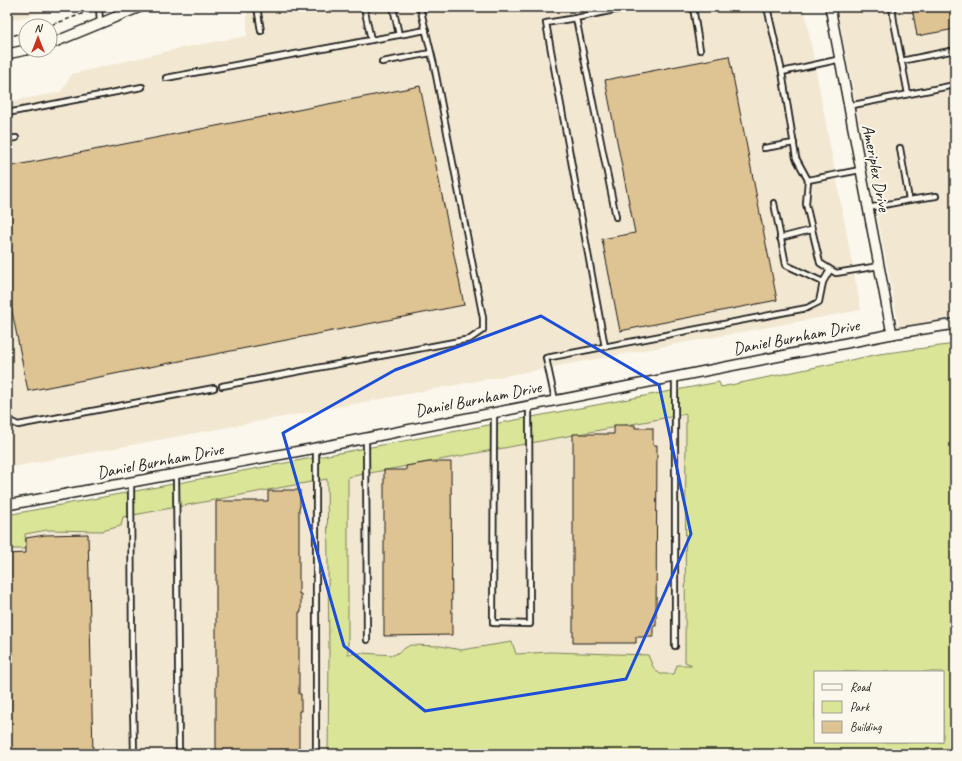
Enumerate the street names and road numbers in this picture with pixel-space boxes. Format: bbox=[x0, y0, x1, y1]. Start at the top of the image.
street label: Ameriplex Drive bbox=[857, 123, 895, 215]
street label: Daniel Burnham Drive bbox=[731, 314, 862, 360]
street label: Daniel Burnham Drive bbox=[413, 376, 544, 422]
street label: Daniel Burnham Drive bbox=[95, 438, 226, 484]

